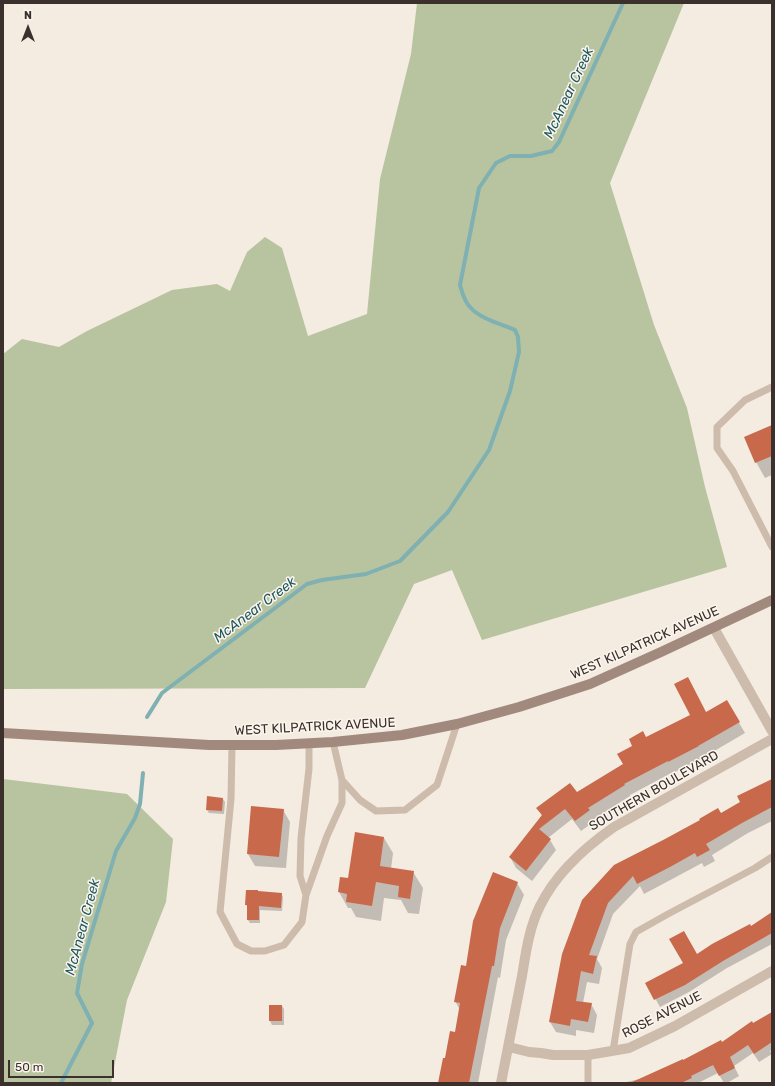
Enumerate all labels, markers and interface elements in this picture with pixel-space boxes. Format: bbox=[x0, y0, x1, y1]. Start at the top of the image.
north arrow bbox=[8, 8, 48, 48]
text: N bbox=[24, 9, 32, 22]
water label: McAnear Creek bbox=[540, 45, 598, 141]
water label: McAnear Creek bbox=[210, 573, 300, 647]
street label: WEST KILPATRICK AVENUE bbox=[568, 603, 722, 683]
street label: WEST KILPATRICK AVENUE bbox=[234, 715, 396, 739]
street label: SOUTHERN BOULEVARD bbox=[586, 747, 722, 835]
water label: McAnear Creek bbox=[62, 877, 104, 977]
street label: ROSE AVENUE bbox=[620, 988, 704, 1042]
scale bar bbox=[10, 1052, 116, 1078]
text: 50 m bbox=[15, 1060, 43, 1074]

